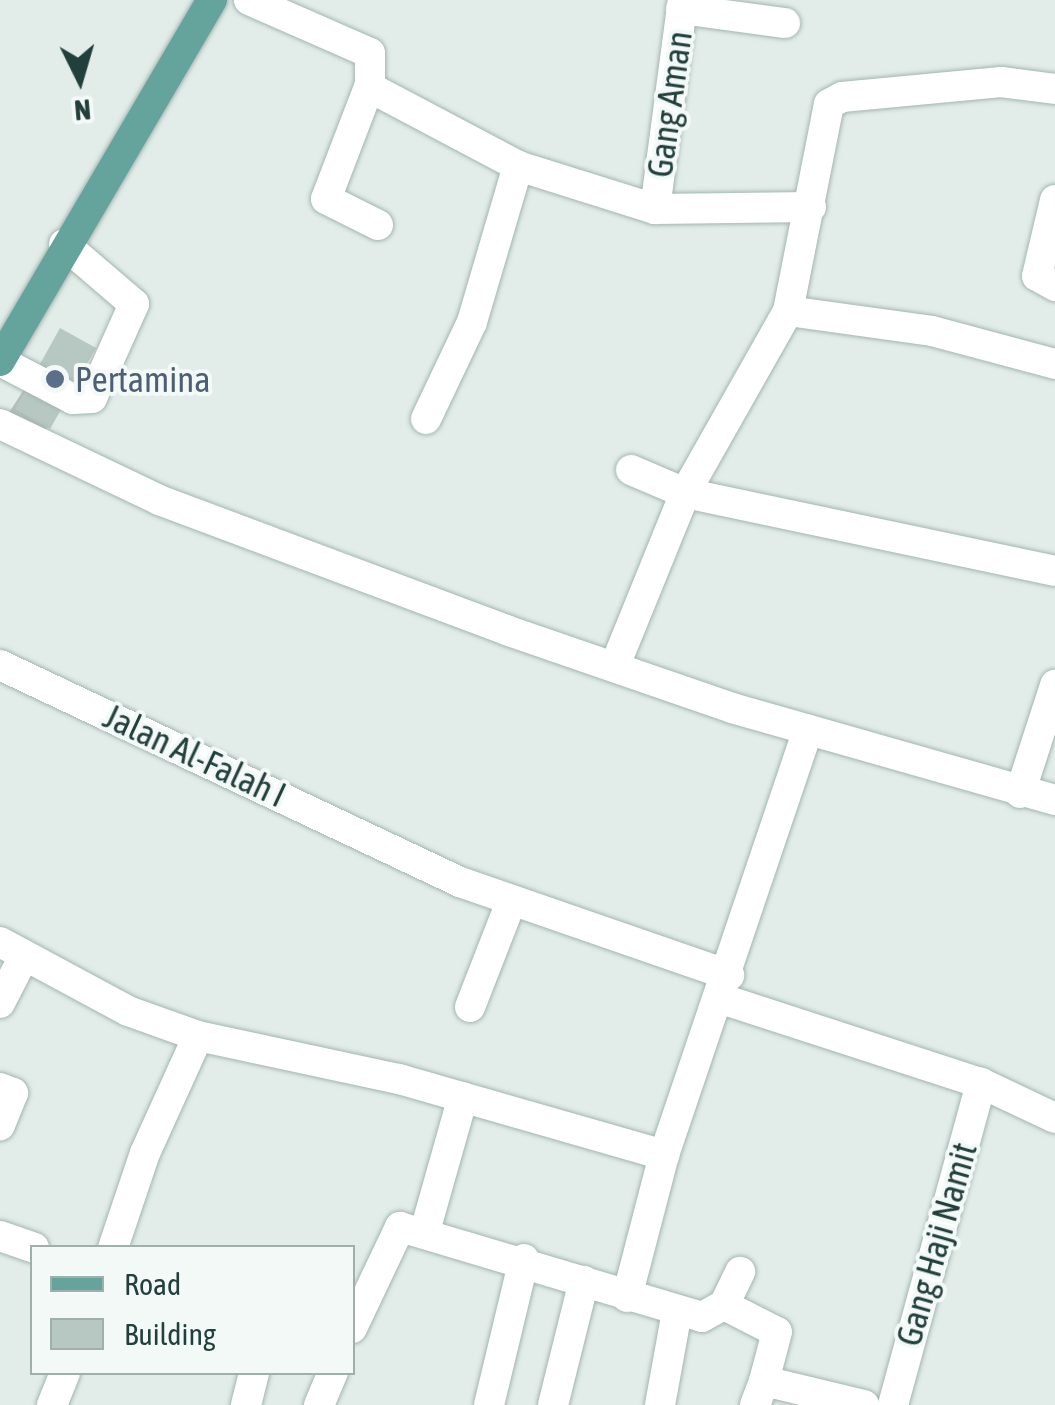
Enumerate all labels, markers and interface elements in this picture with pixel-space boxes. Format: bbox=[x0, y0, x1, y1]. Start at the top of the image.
street label: Gang Aman bbox=[638, 28, 700, 180]
north arrow bbox=[30, 30, 130, 130]
text: N bbox=[73, 93, 92, 127]
place label: Pertamina bbox=[75, 358, 211, 400]
marker: Pertamina bbox=[44, 368, 66, 390]
street label: Jalan Al-Falah I bbox=[97, 695, 293, 815]
street label: Gang Haji Namit bbox=[887, 1138, 985, 1350]
legend bbox=[30, 1245, 355, 1375]
text: Road bbox=[124, 1267, 181, 1301]
text: Building bbox=[124, 1317, 216, 1351]

